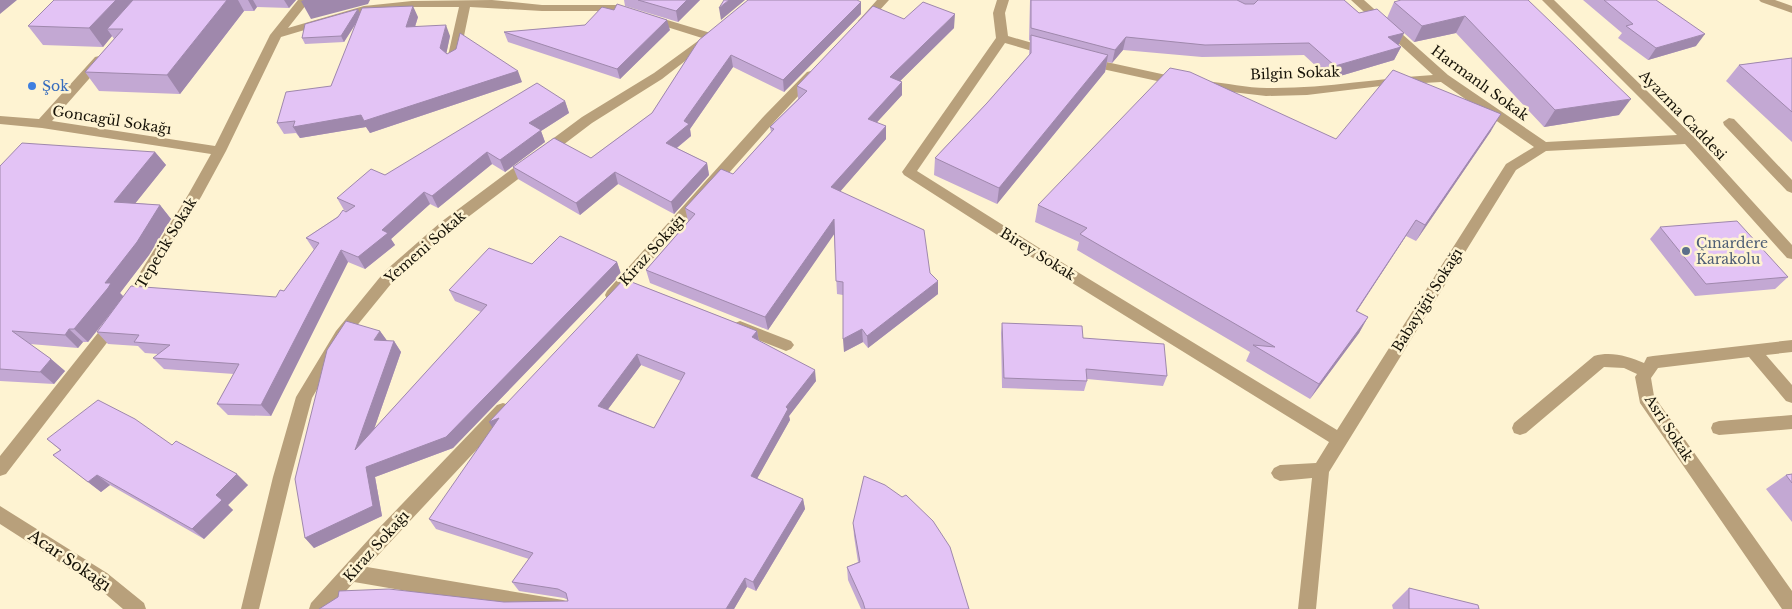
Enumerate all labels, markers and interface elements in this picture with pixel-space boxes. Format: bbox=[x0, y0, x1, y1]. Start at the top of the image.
street label: Harmanlı Sokak bbox=[1428, 42, 1533, 125]
street label: Bilgin Sokak bbox=[1250, 62, 1341, 84]
street label: Ayazma Caddesi bbox=[1635, 66, 1731, 164]
place label: Şok bbox=[42, 77, 69, 95]
marker: Şok bbox=[26, 80, 38, 92]
street label: Goncagül Sokağı bbox=[51, 102, 173, 138]
street label: Tepecik Sokak bbox=[132, 194, 200, 292]
street label: Yemeni Sokak bbox=[380, 207, 470, 288]
street label: Kiraz Sokağı bbox=[615, 210, 689, 289]
street label: Birey Sokak bbox=[997, 224, 1079, 285]
place label: Çınardere Karakolu bbox=[1696, 234, 1768, 268]
street label: Babayiğit Sokağı bbox=[1388, 245, 1466, 355]
marker: Çınardere Karakolu bbox=[1680, 245, 1692, 257]
street label: Asri Sokak bbox=[1640, 390, 1697, 465]
street label: Kiraz Sokağı bbox=[339, 506, 413, 585]
street label: Acar Sokağı bbox=[24, 524, 116, 595]

